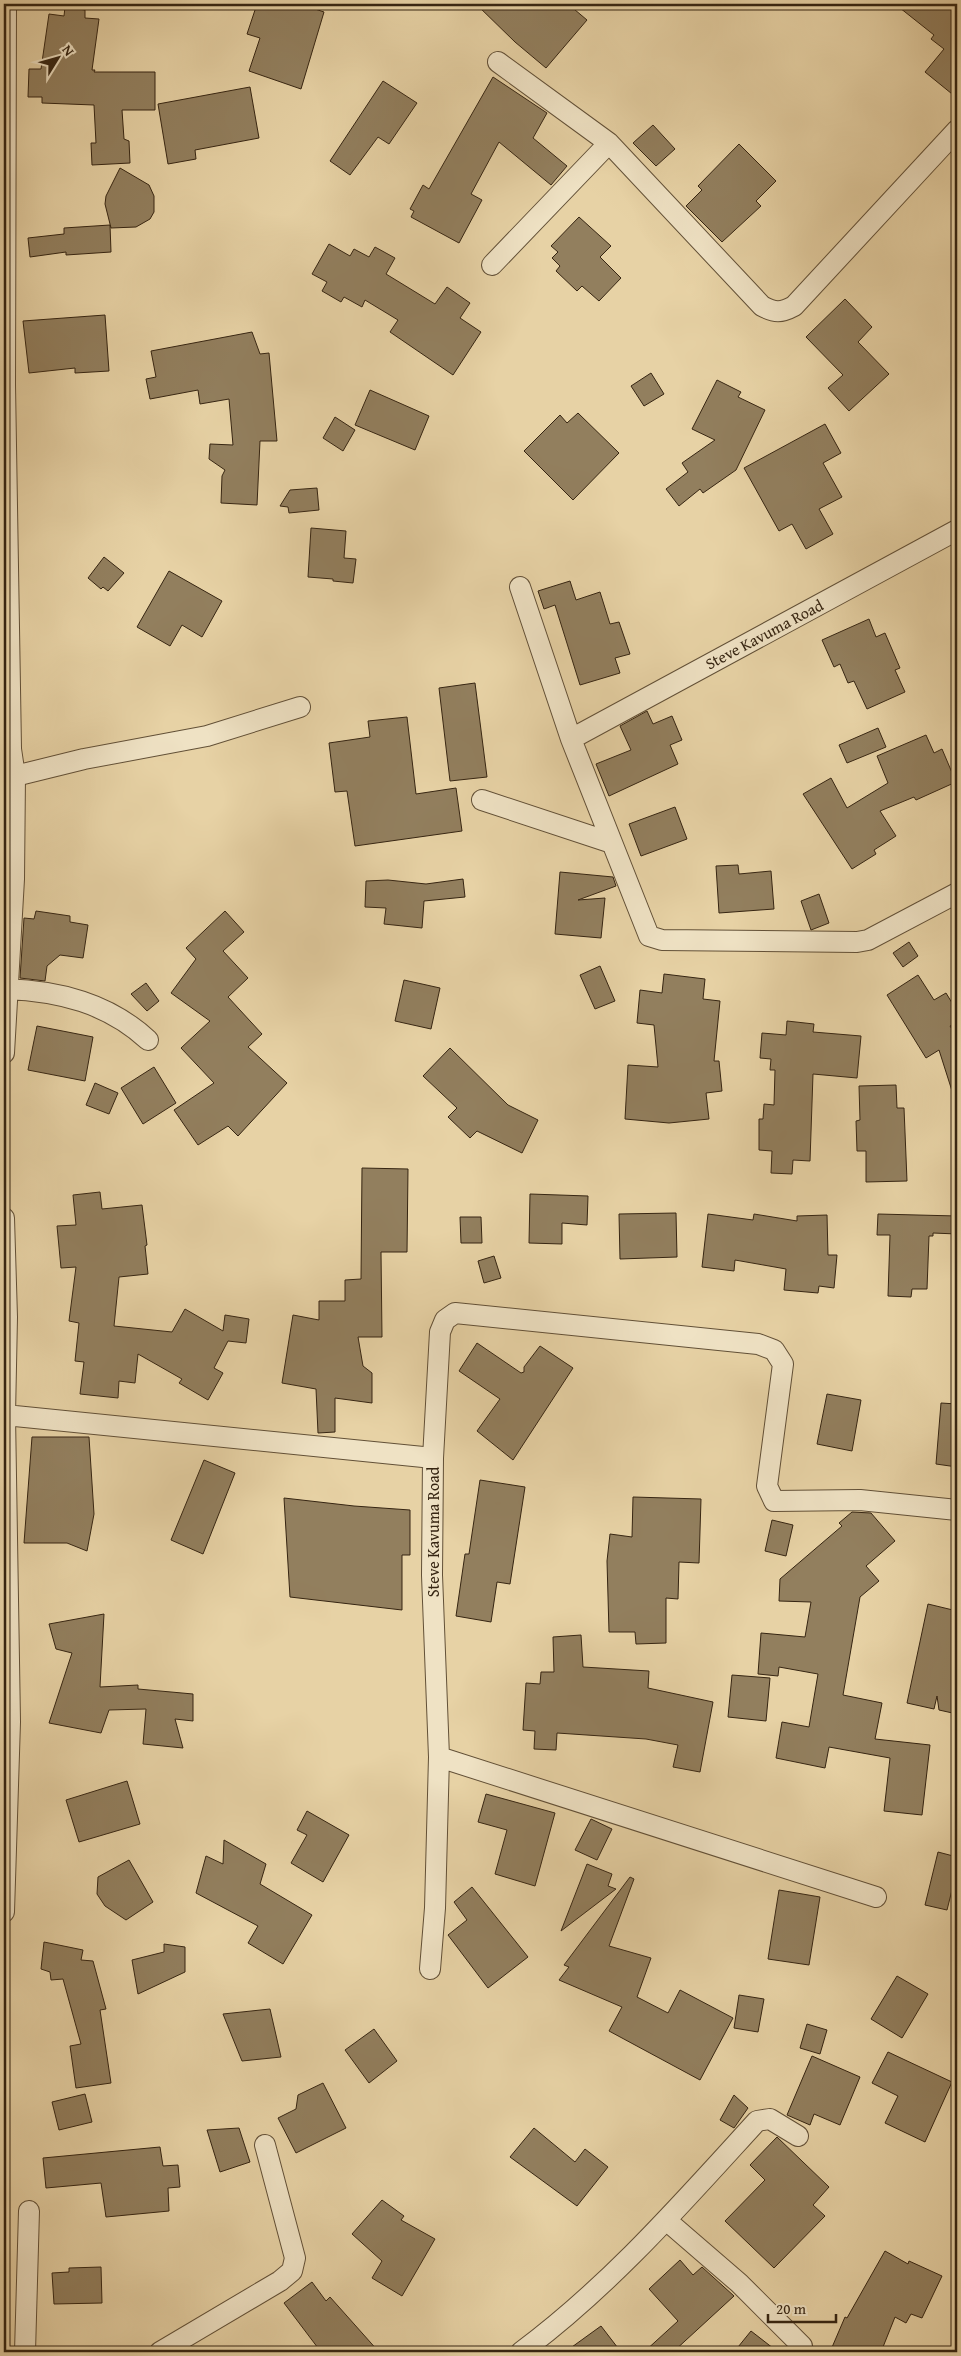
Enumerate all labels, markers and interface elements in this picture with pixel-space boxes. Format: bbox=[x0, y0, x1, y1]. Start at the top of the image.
north arrow bbox=[32, 32, 82, 82]
text: N bbox=[58, 40, 80, 60]
street label: Steve Kavuma Road bbox=[701, 593, 828, 675]
street label: Steve Kavuma Road bbox=[421, 1466, 445, 1597]
scale bar bbox=[768, 2291, 836, 2323]
text: 20 m bbox=[776, 2298, 807, 2319]

